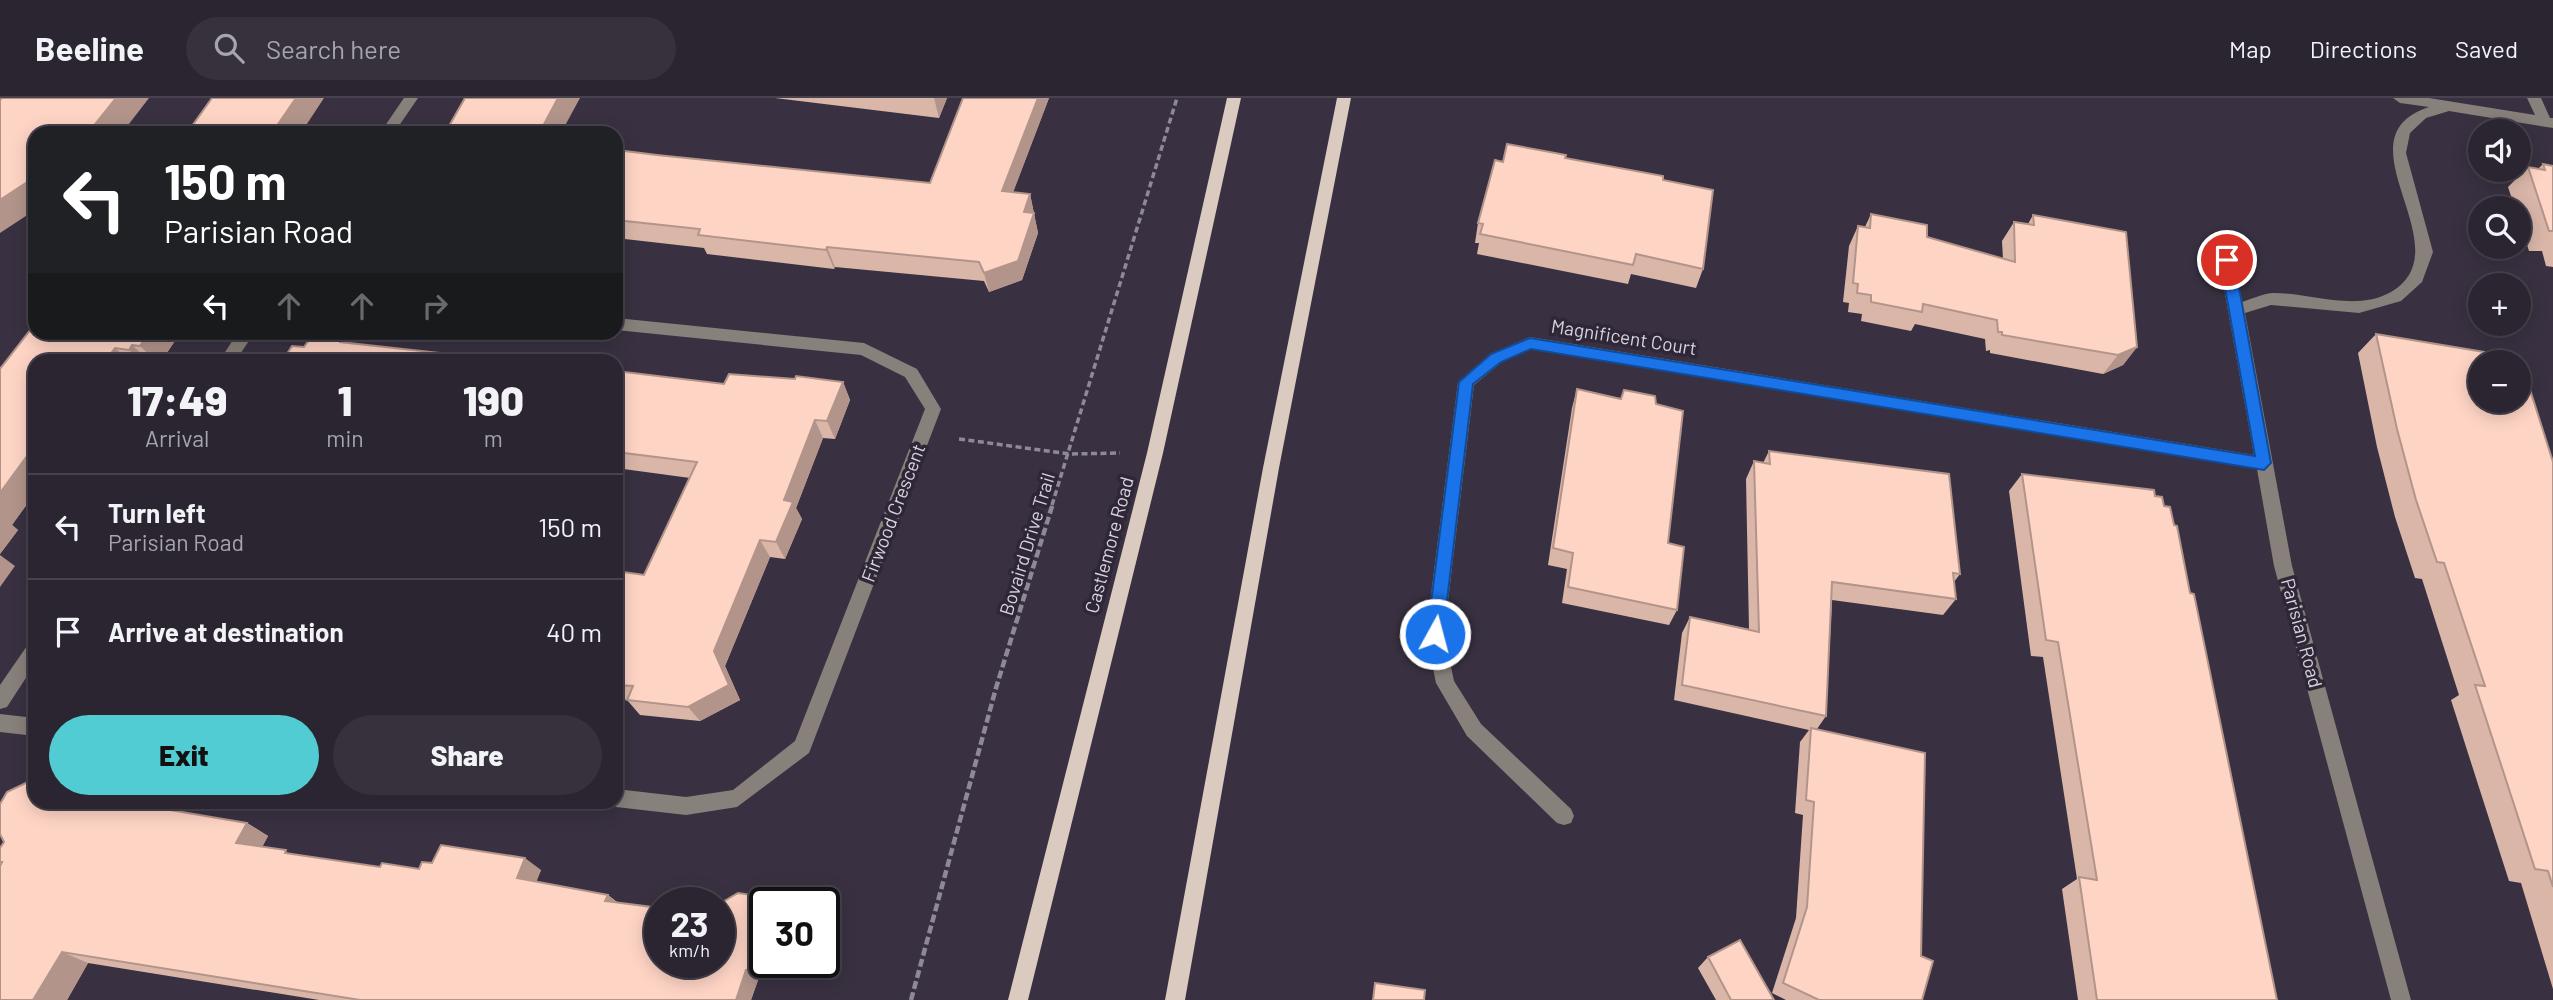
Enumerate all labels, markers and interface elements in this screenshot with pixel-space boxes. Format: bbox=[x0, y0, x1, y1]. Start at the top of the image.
search box bbox=[186, 17, 676, 80]
text: Beeline bbox=[35, 28, 144, 68]
icon: search bbox=[210, 29, 248, 67]
text: Search here bbox=[266, 33, 401, 64]
text: Map bbox=[2229, 34, 2272, 63]
text: Directions bbox=[2310, 34, 2417, 63]
text: Saved bbox=[2455, 34, 2518, 63]
map controls bbox=[2468, 119, 2531, 413]
button: sound bbox=[2468, 119, 2531, 182]
text: 150 m bbox=[164, 151, 286, 210]
icon: left bbox=[49, 154, 140, 245]
button: search bbox=[2468, 196, 2531, 259]
text: Parisian Road bbox=[164, 211, 353, 249]
pin bbox=[2197, 230, 2257, 290]
icon: arrive bbox=[2208, 241, 2246, 279]
button: + bbox=[2468, 273, 2531, 336]
icon: left bbox=[197, 287, 235, 325]
icon: ahead bbox=[270, 287, 308, 325]
icon: ahead bbox=[343, 287, 381, 325]
icon: right bbox=[416, 287, 454, 325]
street label: Magnificent Court bbox=[1550, 314, 1699, 359]
button: − bbox=[2468, 350, 2531, 413]
text: 17:49 bbox=[127, 374, 227, 424]
text: 1 bbox=[338, 374, 352, 424]
text: 190 bbox=[463, 374, 524, 424]
text: Arrival bbox=[145, 424, 209, 452]
text: min bbox=[326, 424, 364, 452]
text: m bbox=[484, 424, 503, 452]
street label: Firwood Crescent bbox=[856, 441, 929, 585]
street label: Bovaird Drive Trail bbox=[994, 470, 1059, 618]
street label: Castlemore Road bbox=[1079, 474, 1138, 616]
text: Turn left bbox=[108, 497, 206, 528]
icon: left bbox=[49, 508, 87, 546]
text: 150 m bbox=[538, 511, 602, 542]
text: Parisian Road bbox=[108, 528, 244, 556]
street label: Parisian Road bbox=[2277, 576, 2328, 690]
position arrow bbox=[1398, 597, 1472, 671]
icon: arrive bbox=[49, 613, 87, 651]
text: Arrive at destination bbox=[108, 616, 344, 647]
text: 40 m bbox=[546, 616, 602, 647]
button: Exit bbox=[49, 715, 319, 795]
button: Share bbox=[333, 715, 602, 795]
speed limit sign: 30 bbox=[749, 887, 840, 978]
text: 23 bbox=[670, 902, 709, 944]
text: km/h bbox=[669, 939, 710, 961]

